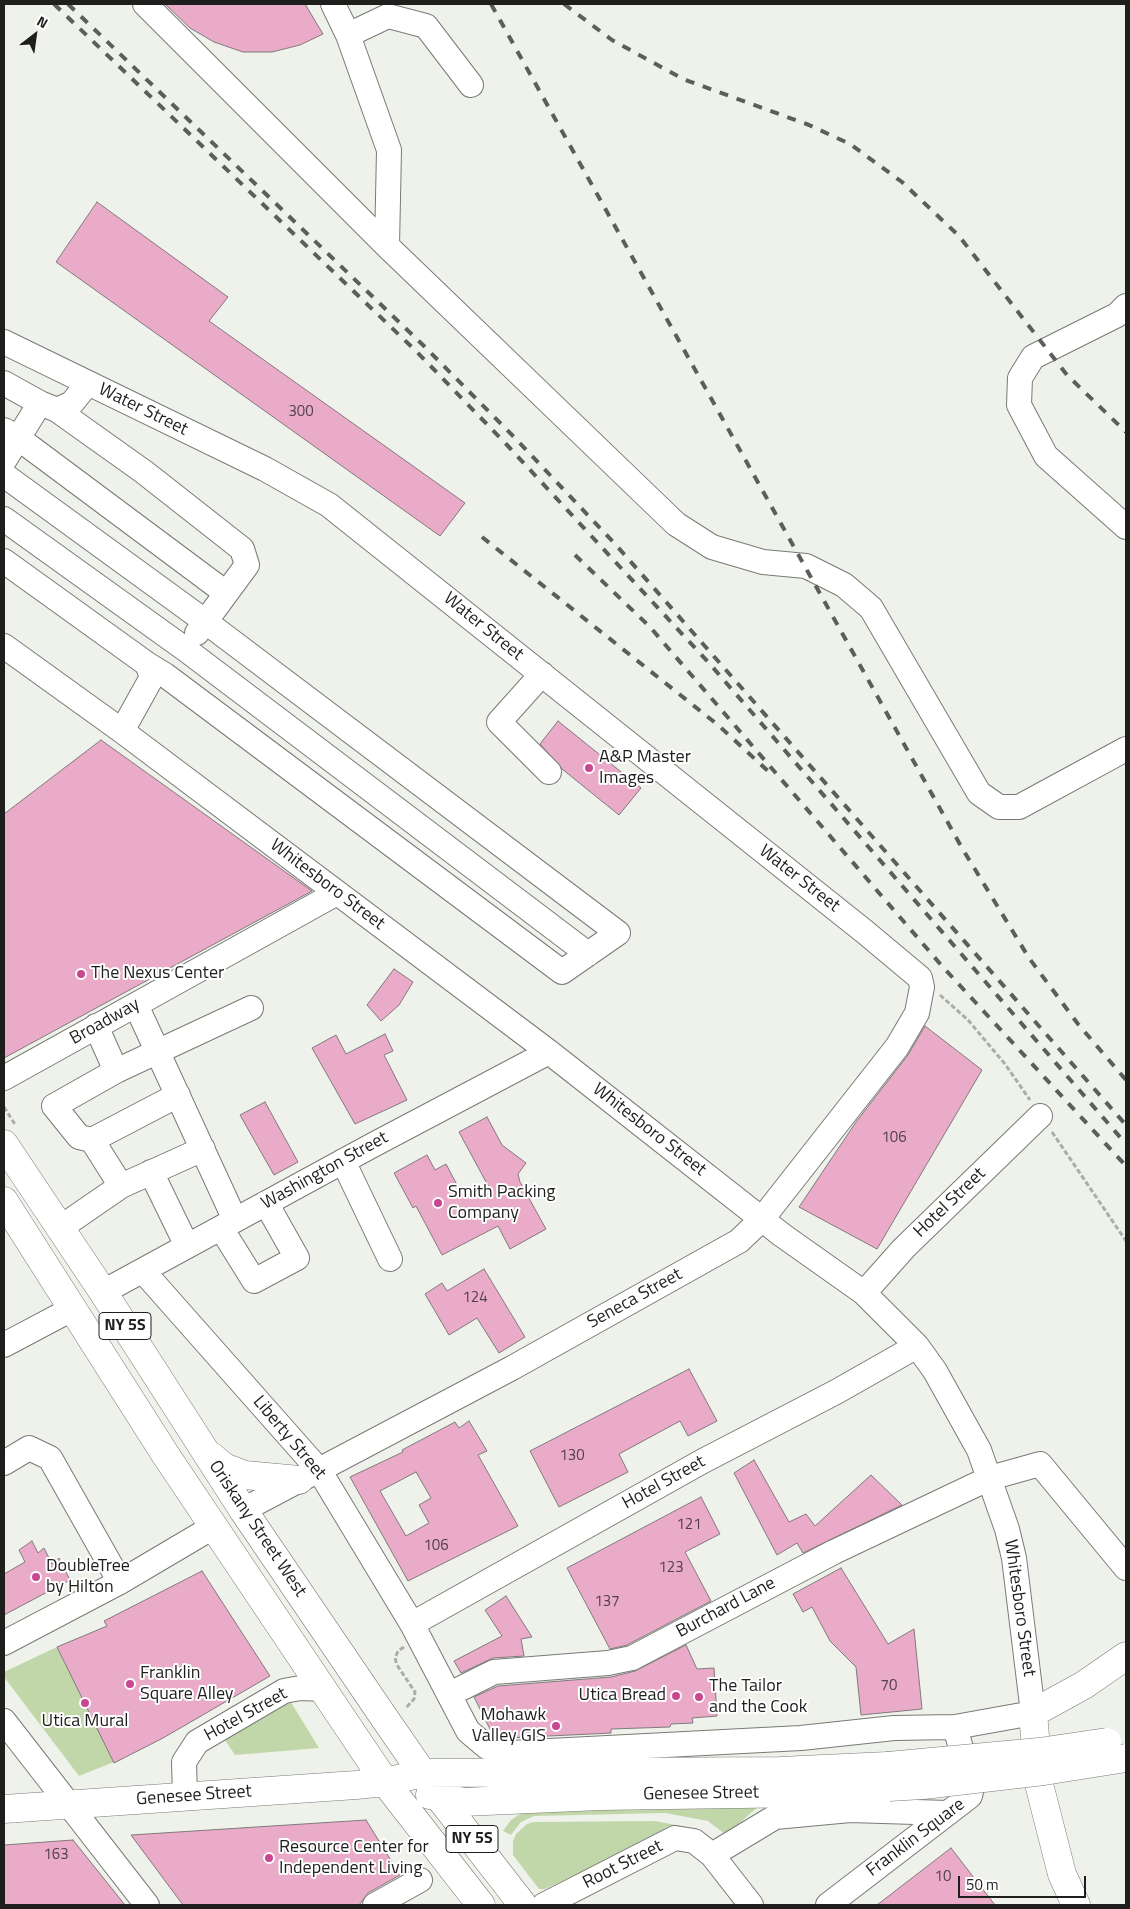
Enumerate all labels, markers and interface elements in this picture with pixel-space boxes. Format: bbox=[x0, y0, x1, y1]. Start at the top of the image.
north arrow bbox=[10, 10, 60, 60]
text: N bbox=[33, 10, 52, 33]
street label: Water Street bbox=[95, 379, 191, 441]
house number: 300 bbox=[288, 403, 314, 421]
street label: Water Street bbox=[439, 588, 527, 666]
place label: A&P Master Images bbox=[599, 747, 691, 790]
marker: A&P Master Images bbox=[583, 762, 595, 774]
street label: Whitesboro Street bbox=[265, 835, 389, 935]
street label: Water Street bbox=[754, 841, 844, 917]
place label: The Nexus Center bbox=[91, 963, 224, 985]
marker: The Nexus Center bbox=[75, 968, 87, 980]
street label: Broadway bbox=[66, 994, 144, 1050]
street label: Whitesboro Street bbox=[588, 1079, 710, 1181]
street label: Washington Street bbox=[258, 1127, 392, 1215]
house number: 106 bbox=[881, 1129, 907, 1147]
street label: Hotel Street bbox=[910, 1163, 990, 1243]
place label: Smith Packing Company bbox=[448, 1182, 556, 1224]
marker: Smith Packing Company bbox=[432, 1197, 444, 1209]
street label: Seneca Street bbox=[584, 1264, 686, 1334]
house number: 124 bbox=[462, 1289, 488, 1307]
road number: NY 5S bbox=[99, 1312, 151, 1340]
street label: Liberty Street bbox=[248, 1392, 330, 1484]
house number: 130 bbox=[559, 1447, 585, 1465]
street label: Hotel Street bbox=[619, 1451, 709, 1515]
street label: Oriskany Street West bbox=[203, 1457, 311, 1601]
house number: 121 bbox=[676, 1516, 702, 1534]
house number: 106 bbox=[423, 1537, 449, 1555]
street label: Whitesboro Street bbox=[999, 1538, 1039, 1678]
place label: DoubleTree by Hilton bbox=[46, 1556, 130, 1598]
house number: 123 bbox=[658, 1559, 684, 1577]
marker: DoubleTree by Hilton bbox=[30, 1571, 42, 1583]
street label: Burchard Lane bbox=[673, 1573, 779, 1643]
house number: 137 bbox=[594, 1593, 620, 1611]
place label: Franklin Square Alley bbox=[140, 1663, 234, 1706]
place label: The Tailor and the Cook bbox=[709, 1676, 807, 1718]
house number: 70 bbox=[881, 1677, 897, 1695]
marker: Franklin Square Alley bbox=[124, 1678, 136, 1690]
street label: Hotel Street bbox=[201, 1683, 291, 1747]
place label: Utica Bread bbox=[579, 1685, 666, 1707]
marker: Utica Bread bbox=[670, 1690, 682, 1702]
marker: The Tailor and the Cook bbox=[693, 1691, 705, 1703]
marker: Utica Mural bbox=[79, 1697, 91, 1709]
place label: Mohawk Valley GIS bbox=[472, 1705, 546, 1748]
place label: Utica Mural bbox=[42, 1711, 128, 1733]
marker: Mohawk Valley GIS bbox=[550, 1720, 562, 1732]
street label: Genesee Street bbox=[135, 1781, 253, 1811]
street label: Genesee Street bbox=[643, 1782, 759, 1806]
street label: Franklin Square bbox=[863, 1794, 969, 1882]
road number: NY 5S bbox=[446, 1826, 498, 1852]
street label: Root Street bbox=[580, 1836, 666, 1894]
place label: Resource Center for Independent Living bbox=[279, 1837, 429, 1880]
house number: 163 bbox=[43, 1846, 69, 1864]
marker: Resource Center for Independent Living bbox=[263, 1852, 275, 1864]
scale bar bbox=[960, 1866, 1088, 1898]
house number: 10 bbox=[935, 1868, 951, 1886]
text: 50 m bbox=[966, 1873, 999, 1896]

